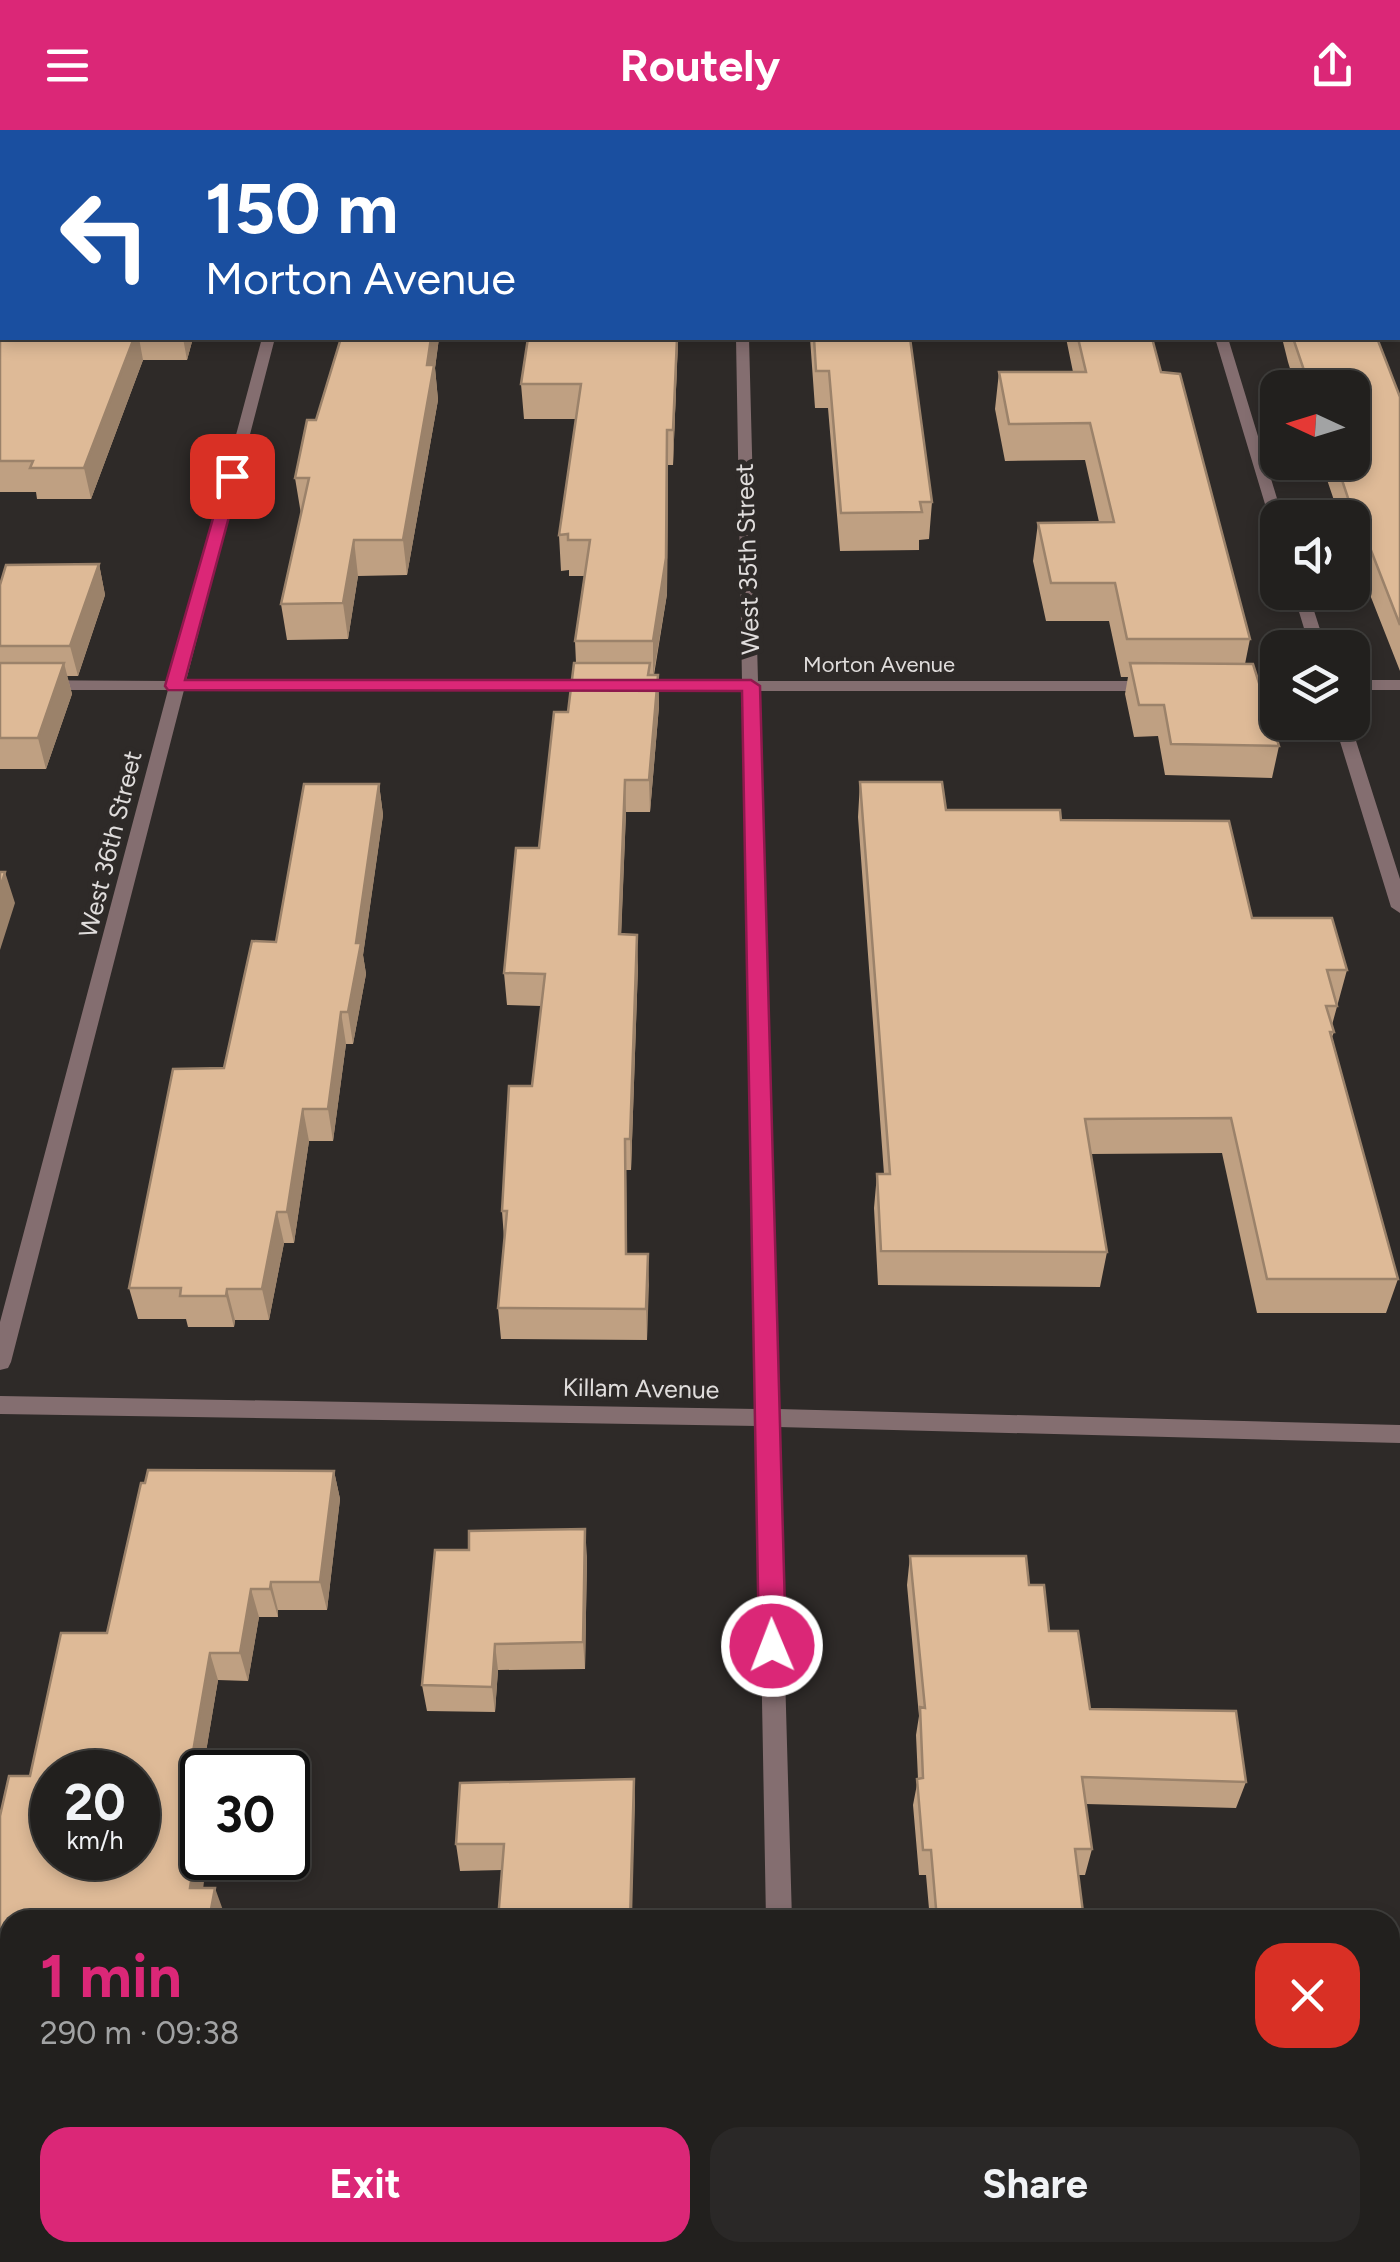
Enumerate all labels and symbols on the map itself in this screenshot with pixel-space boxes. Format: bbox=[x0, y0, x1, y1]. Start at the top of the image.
north arrow bbox=[1260, 370, 1370, 480]
pin bbox=[190, 434, 275, 519]
street label: West 35th Street bbox=[729, 463, 765, 655]
street label: Morton Avenue bbox=[803, 651, 955, 678]
street label: West 36th Street bbox=[72, 748, 148, 940]
street label: Killam Avenue bbox=[562, 1372, 720, 1404]
position arrow bbox=[720, 1594, 824, 1698]
speed limit sign: 30 bbox=[180, 1750, 310, 1880]

